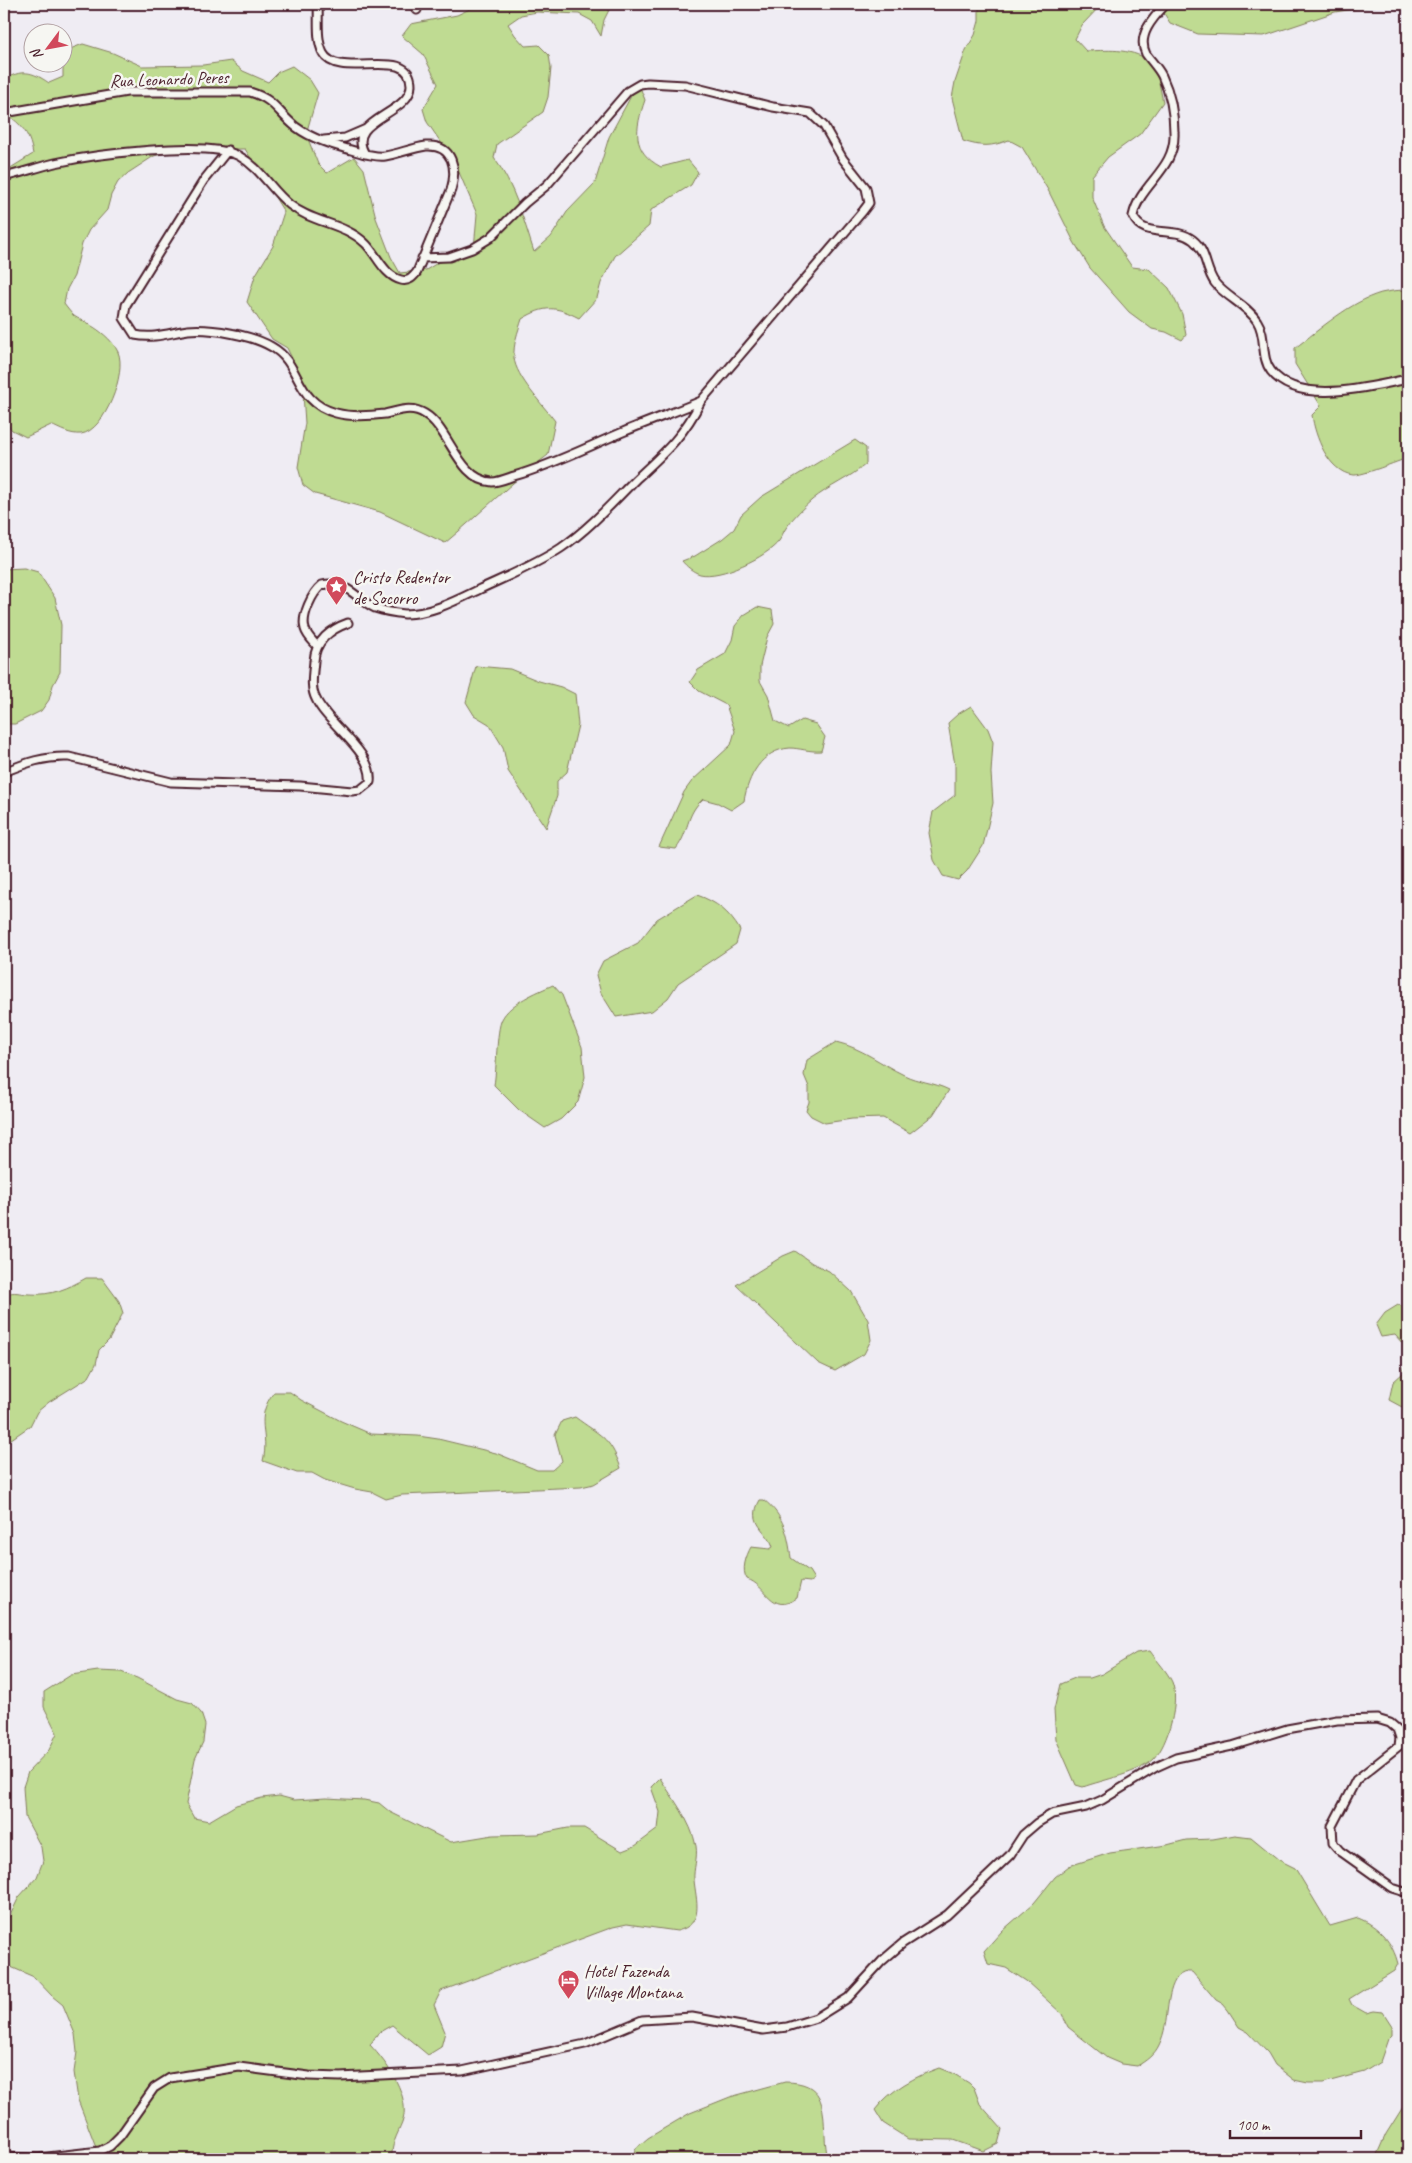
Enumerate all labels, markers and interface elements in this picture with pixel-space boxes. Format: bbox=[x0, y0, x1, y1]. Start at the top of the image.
north arrow bbox=[22, 22, 72, 72]
text: N bbox=[27, 44, 47, 63]
street label: Rua Leonardo Peres bbox=[109, 66, 231, 92]
place label: Cristo Redentor de Socorro bbox=[353, 566, 452, 609]
place icon: Cristo Redentor de Socorro bbox=[325, 575, 349, 606]
place label: Hotel Fazenda Village Montana bbox=[584, 1960, 684, 2003]
hotel icon: Hotel Fazenda Village Montana bbox=[556, 1969, 580, 2000]
scale bar bbox=[1230, 2108, 1361, 2140]
text: 100 m bbox=[1237, 2116, 1271, 2135]

